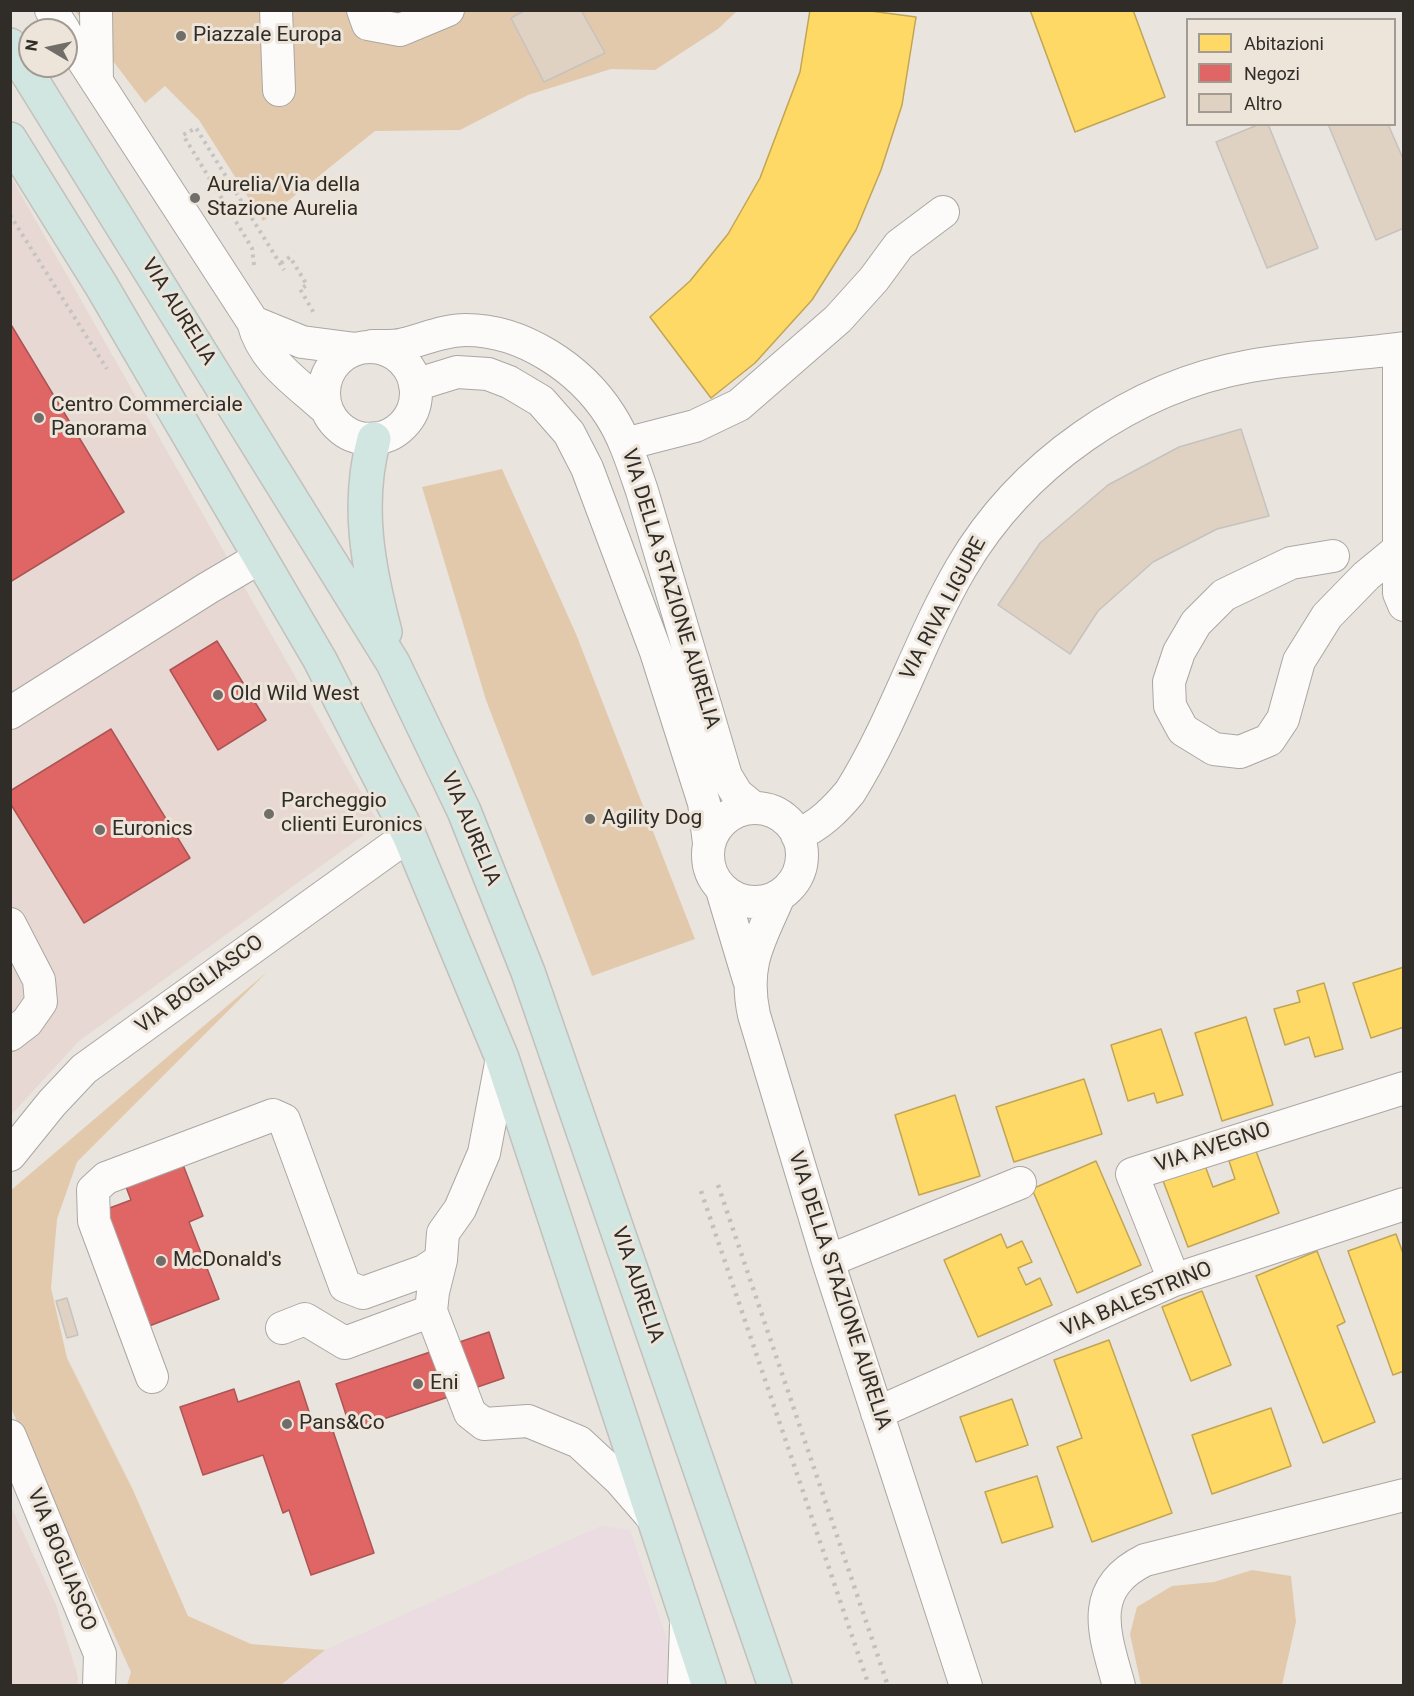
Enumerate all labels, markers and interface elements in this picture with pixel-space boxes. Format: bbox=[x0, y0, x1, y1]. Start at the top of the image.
north arrow bbox=[18, 18, 78, 78]
legend bbox=[1186, 18, 1396, 126]
place label: Piazzale Europa bbox=[193, 23, 342, 49]
marker: Piazzale Europa bbox=[174, 29, 188, 43]
text: Abitazioni bbox=[1244, 33, 1324, 54]
text: N bbox=[21, 38, 42, 52]
text: Negozi bbox=[1244, 63, 1300, 84]
text: Altro bbox=[1244, 93, 1282, 114]
place label: Aurelia/Via della Stazione Aurelia bbox=[207, 173, 360, 223]
marker: Aurelia/Via della Stazione Aurelia bbox=[188, 191, 202, 205]
street label: VIA AURELIA bbox=[135, 254, 221, 370]
place label: Centro Commerciale Panorama bbox=[51, 393, 243, 443]
marker: Centro Commerciale Panorama bbox=[32, 411, 46, 425]
street label: VIA DELLA STAZIONE AURELIA bbox=[615, 446, 725, 732]
street label: VIA RIVA LIGURE bbox=[896, 533, 992, 685]
place label: Old Wild West bbox=[230, 682, 360, 708]
marker: Old Wild West bbox=[211, 688, 225, 702]
street label: VIA AURELIA bbox=[435, 768, 505, 890]
place label: Parcheggio clienti Euronics bbox=[281, 789, 423, 839]
place label: Agility Dog bbox=[602, 806, 702, 832]
marker: Parcheggio clienti Euronics bbox=[262, 807, 276, 821]
marker: Agility Dog bbox=[583, 812, 597, 826]
place label: Euronics bbox=[112, 817, 193, 843]
marker: Euronics bbox=[93, 823, 107, 837]
street label: VIA BOGLIASCO bbox=[131, 930, 269, 1040]
street label: VIA AVEGNO bbox=[1152, 1117, 1274, 1179]
street label: VIA DELLA STAZIONE AURELIA bbox=[782, 1149, 896, 1433]
street label: VIA AURELIA bbox=[605, 1224, 669, 1346]
place label: McDonald's bbox=[173, 1248, 282, 1274]
marker: McDonald's bbox=[154, 1254, 168, 1268]
street label: VIA BALESTRINO bbox=[1058, 1257, 1216, 1343]
place label: Eni bbox=[430, 1371, 459, 1397]
marker: Eni bbox=[411, 1377, 425, 1391]
place label: Pans&Co bbox=[299, 1411, 385, 1437]
marker: Pans&Co bbox=[280, 1417, 294, 1431]
street label: VIA BOGLIASCO bbox=[21, 1485, 101, 1635]

